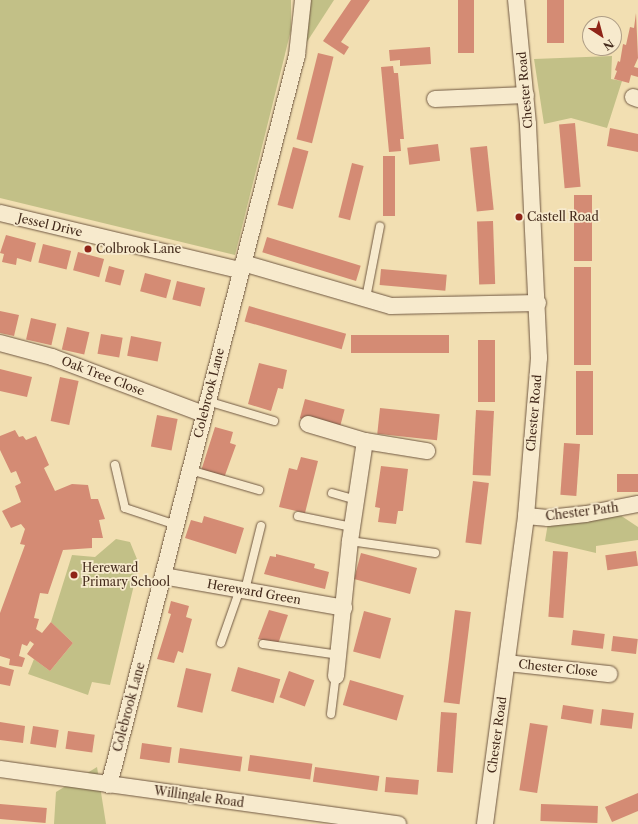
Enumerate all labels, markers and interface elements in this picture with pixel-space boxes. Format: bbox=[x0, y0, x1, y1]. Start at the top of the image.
north arrow bbox=[582, 16, 622, 56]
text: N bbox=[600, 36, 616, 53]
street label: Chester Road bbox=[514, 51, 536, 129]
place label: Castell Road bbox=[527, 210, 599, 224]
street label: Jessel Drive bbox=[16, 211, 84, 239]
marker: Castell Road bbox=[514, 212, 524, 222]
place label: Colbrook Lane bbox=[96, 242, 182, 256]
marker: Colbrook Lane bbox=[83, 244, 93, 254]
street label: Colebrook Lane bbox=[191, 346, 227, 440]
street label: Oak Tree Close bbox=[59, 353, 147, 399]
street label: Chester Road bbox=[523, 374, 545, 452]
street label: Chester Path bbox=[545, 500, 619, 524]
place label: Hereward Primary School bbox=[82, 561, 170, 589]
marker: Hereward Primary School bbox=[69, 570, 79, 580]
street label: Hereward Green bbox=[206, 577, 302, 607]
street label: Chester Close bbox=[517, 657, 599, 679]
street label: Colebrook Lane bbox=[110, 661, 148, 753]
street label: Chester Road bbox=[484, 696, 510, 774]
street label: Willingale Road bbox=[153, 784, 245, 810]

